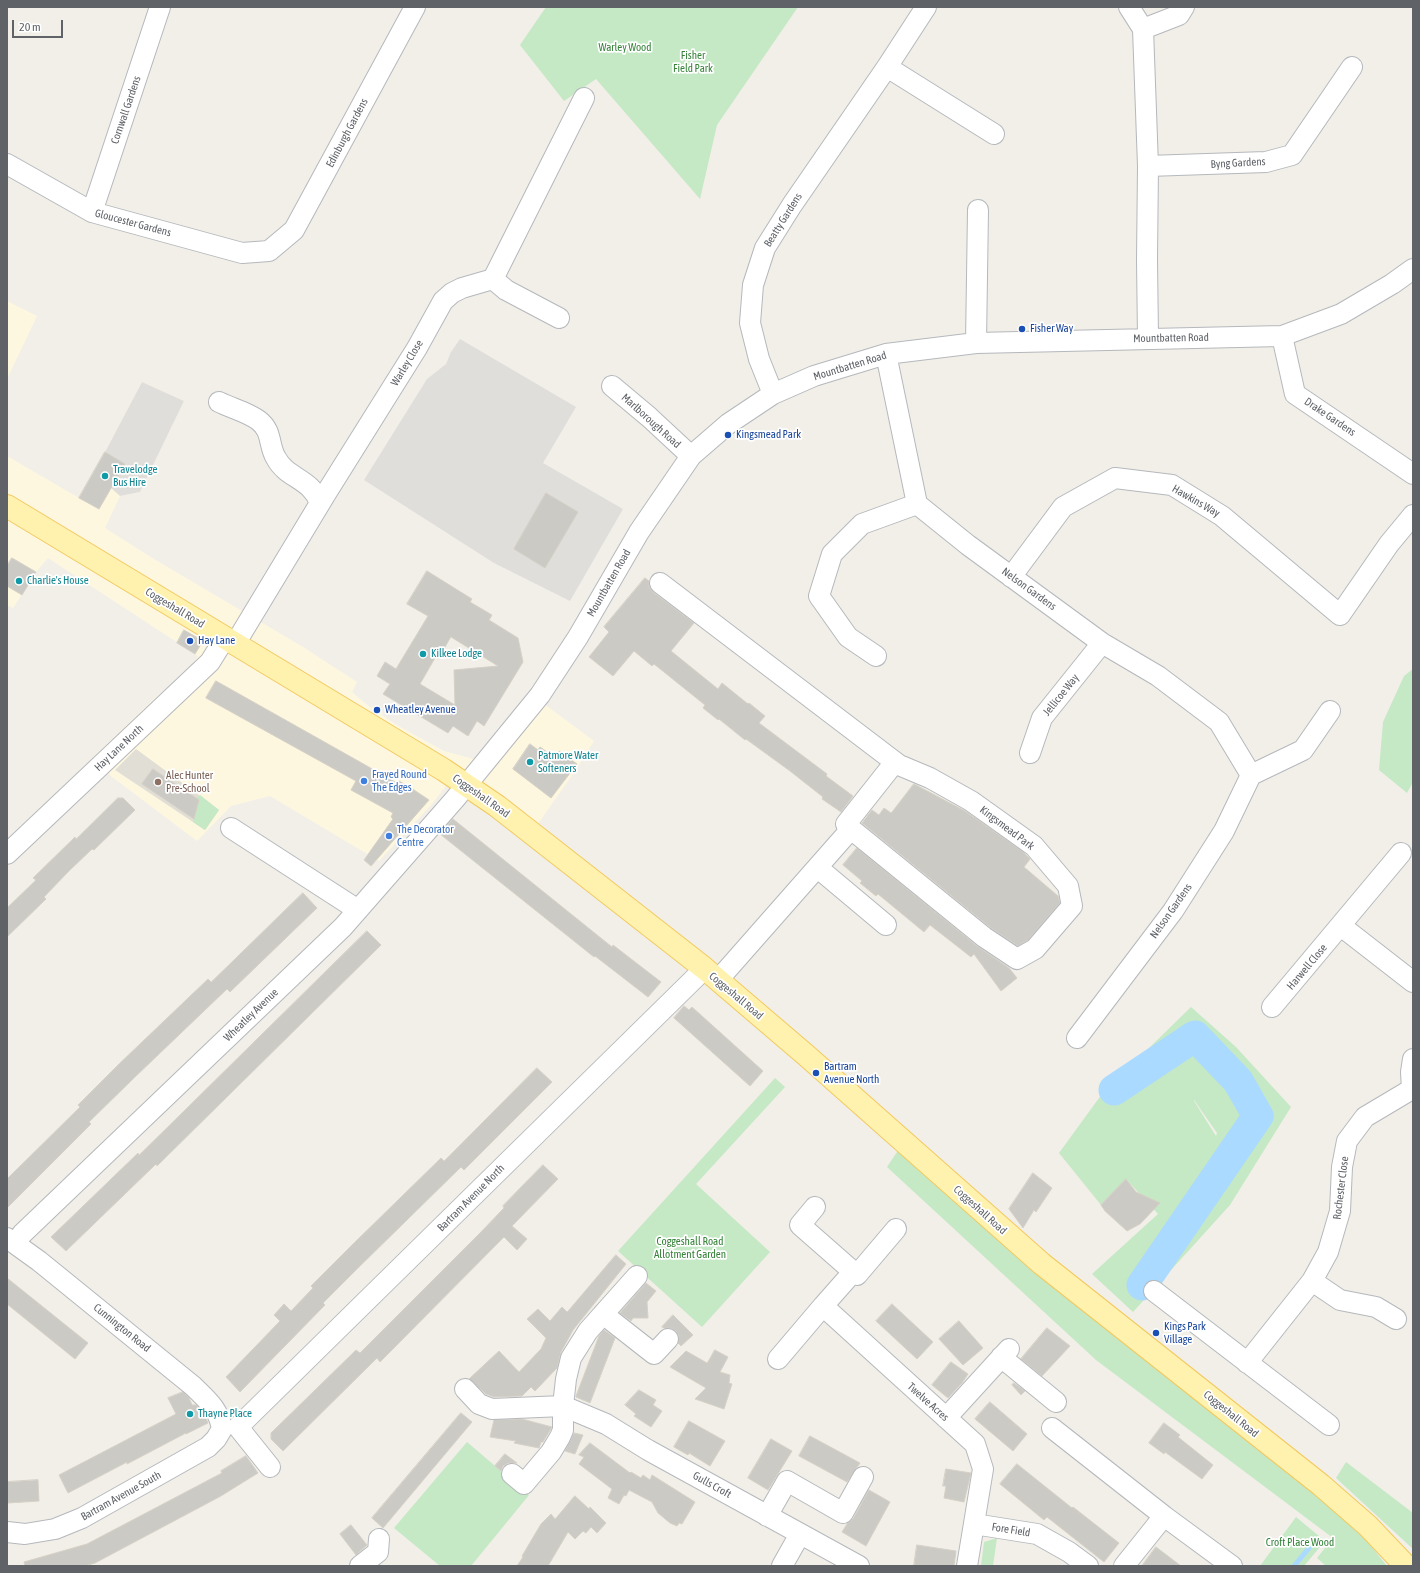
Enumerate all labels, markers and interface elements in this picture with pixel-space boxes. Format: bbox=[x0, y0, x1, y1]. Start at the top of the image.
scale bar bbox=[14, 12, 65, 38]
text: 20 m bbox=[19, 20, 41, 34]
park label: Warley Wood bbox=[599, 41, 651, 55]
park label: Fisher Field Park bbox=[673, 49, 713, 75]
street label: Cornwall Gardens bbox=[108, 74, 144, 146]
street label: Edinburgh Gardens bbox=[323, 96, 371, 170]
street label: Byng Gardens bbox=[1210, 155, 1266, 171]
street label: Beatty Gardens bbox=[761, 191, 805, 249]
street label: Gloucester Gardens bbox=[93, 206, 173, 240]
place label: Fisher Way bbox=[1030, 322, 1073, 336]
marker: Fisher Way bbox=[1017, 324, 1027, 334]
street label: Mountbatten Road bbox=[1133, 331, 1209, 345]
street label: Warley Close bbox=[388, 338, 426, 388]
street label: Mountbatten Road bbox=[812, 349, 888, 383]
street label: Marlborough Road bbox=[619, 391, 683, 451]
street label: Drake Gardens bbox=[1302, 395, 1358, 439]
place label: Kingsmead Park bbox=[736, 428, 801, 442]
marker: Kingsmead Park bbox=[723, 430, 733, 440]
place label: Travelodge Bus Hire bbox=[113, 463, 157, 489]
marker: Travelodge Bus Hire bbox=[100, 471, 110, 481]
street label: Hawkins Way bbox=[1170, 482, 1222, 520]
street label: Mountbatten Road bbox=[584, 547, 634, 619]
street label: Nelson Gardens bbox=[999, 565, 1059, 613]
place label: Charlie's House bbox=[27, 574, 89, 588]
marker: Charlie's House bbox=[14, 576, 24, 586]
street label: Coggeshall Road bbox=[143, 585, 207, 631]
place label: Hay Lane bbox=[198, 634, 235, 648]
marker: Hay Lane bbox=[185, 636, 195, 646]
place label: Kilkee Lodge bbox=[431, 647, 482, 661]
marker: Kilkee Lodge bbox=[418, 649, 428, 659]
street label: Jellicoe Way bbox=[1040, 671, 1082, 719]
place label: Wheatley Avenue bbox=[385, 703, 456, 717]
marker: Wheatley Avenue bbox=[372, 705, 382, 715]
street label: Hay Lane North bbox=[92, 722, 146, 774]
place label: Patmore Water Softeners bbox=[538, 749, 598, 775]
marker: Patmore Water Softeners bbox=[525, 757, 535, 767]
place label: Frayed Round The Edges bbox=[372, 768, 427, 794]
place label: Alec Hunter Pre-School bbox=[166, 769, 213, 795]
street label: Coggeshall Road bbox=[450, 771, 512, 821]
marker: Frayed Round The Edges bbox=[359, 776, 369, 786]
marker: Alec Hunter Pre-School bbox=[153, 777, 163, 787]
street label: Kingsmead Park bbox=[977, 803, 1037, 853]
place label: The Decorator Centre bbox=[397, 823, 453, 849]
marker: The Decorator Centre bbox=[384, 831, 394, 841]
street label: Nelson Gardens bbox=[1147, 881, 1195, 941]
street label: Harwell Close bbox=[1284, 942, 1330, 992]
street label: Coggeshall Road bbox=[706, 969, 766, 1023]
street label: Wheatley Avenue bbox=[221, 986, 281, 1044]
place label: Bartram Avenue North bbox=[824, 1060, 879, 1086]
marker: Bartram Avenue North bbox=[811, 1068, 821, 1078]
street label: Rochester Close bbox=[1331, 1156, 1351, 1220]
street label: Bartram Avenue North bbox=[435, 1162, 507, 1234]
street label: Coggeshall Road bbox=[951, 1183, 1009, 1237]
park label: Coggeshall Road Allotment Garden bbox=[654, 1235, 726, 1261]
street label: Cunnington Road bbox=[91, 1301, 153, 1355]
place label: Kings Park Village bbox=[1164, 1320, 1206, 1346]
marker: Kings Park Village bbox=[1151, 1328, 1161, 1338]
street label: Twelve Acres bbox=[905, 1380, 951, 1424]
street label: Coggeshall Road bbox=[1201, 1388, 1261, 1440]
place label: Thayne Place bbox=[198, 1407, 252, 1421]
marker: Thayne Place bbox=[185, 1409, 195, 1419]
street label: Bartram Avenue South bbox=[79, 1468, 163, 1524]
street label: Gulls Croft bbox=[690, 1469, 734, 1501]
street label: Fore Field bbox=[991, 1520, 1031, 1540]
park label: Croft Place Wood bbox=[1266, 1536, 1334, 1550]

